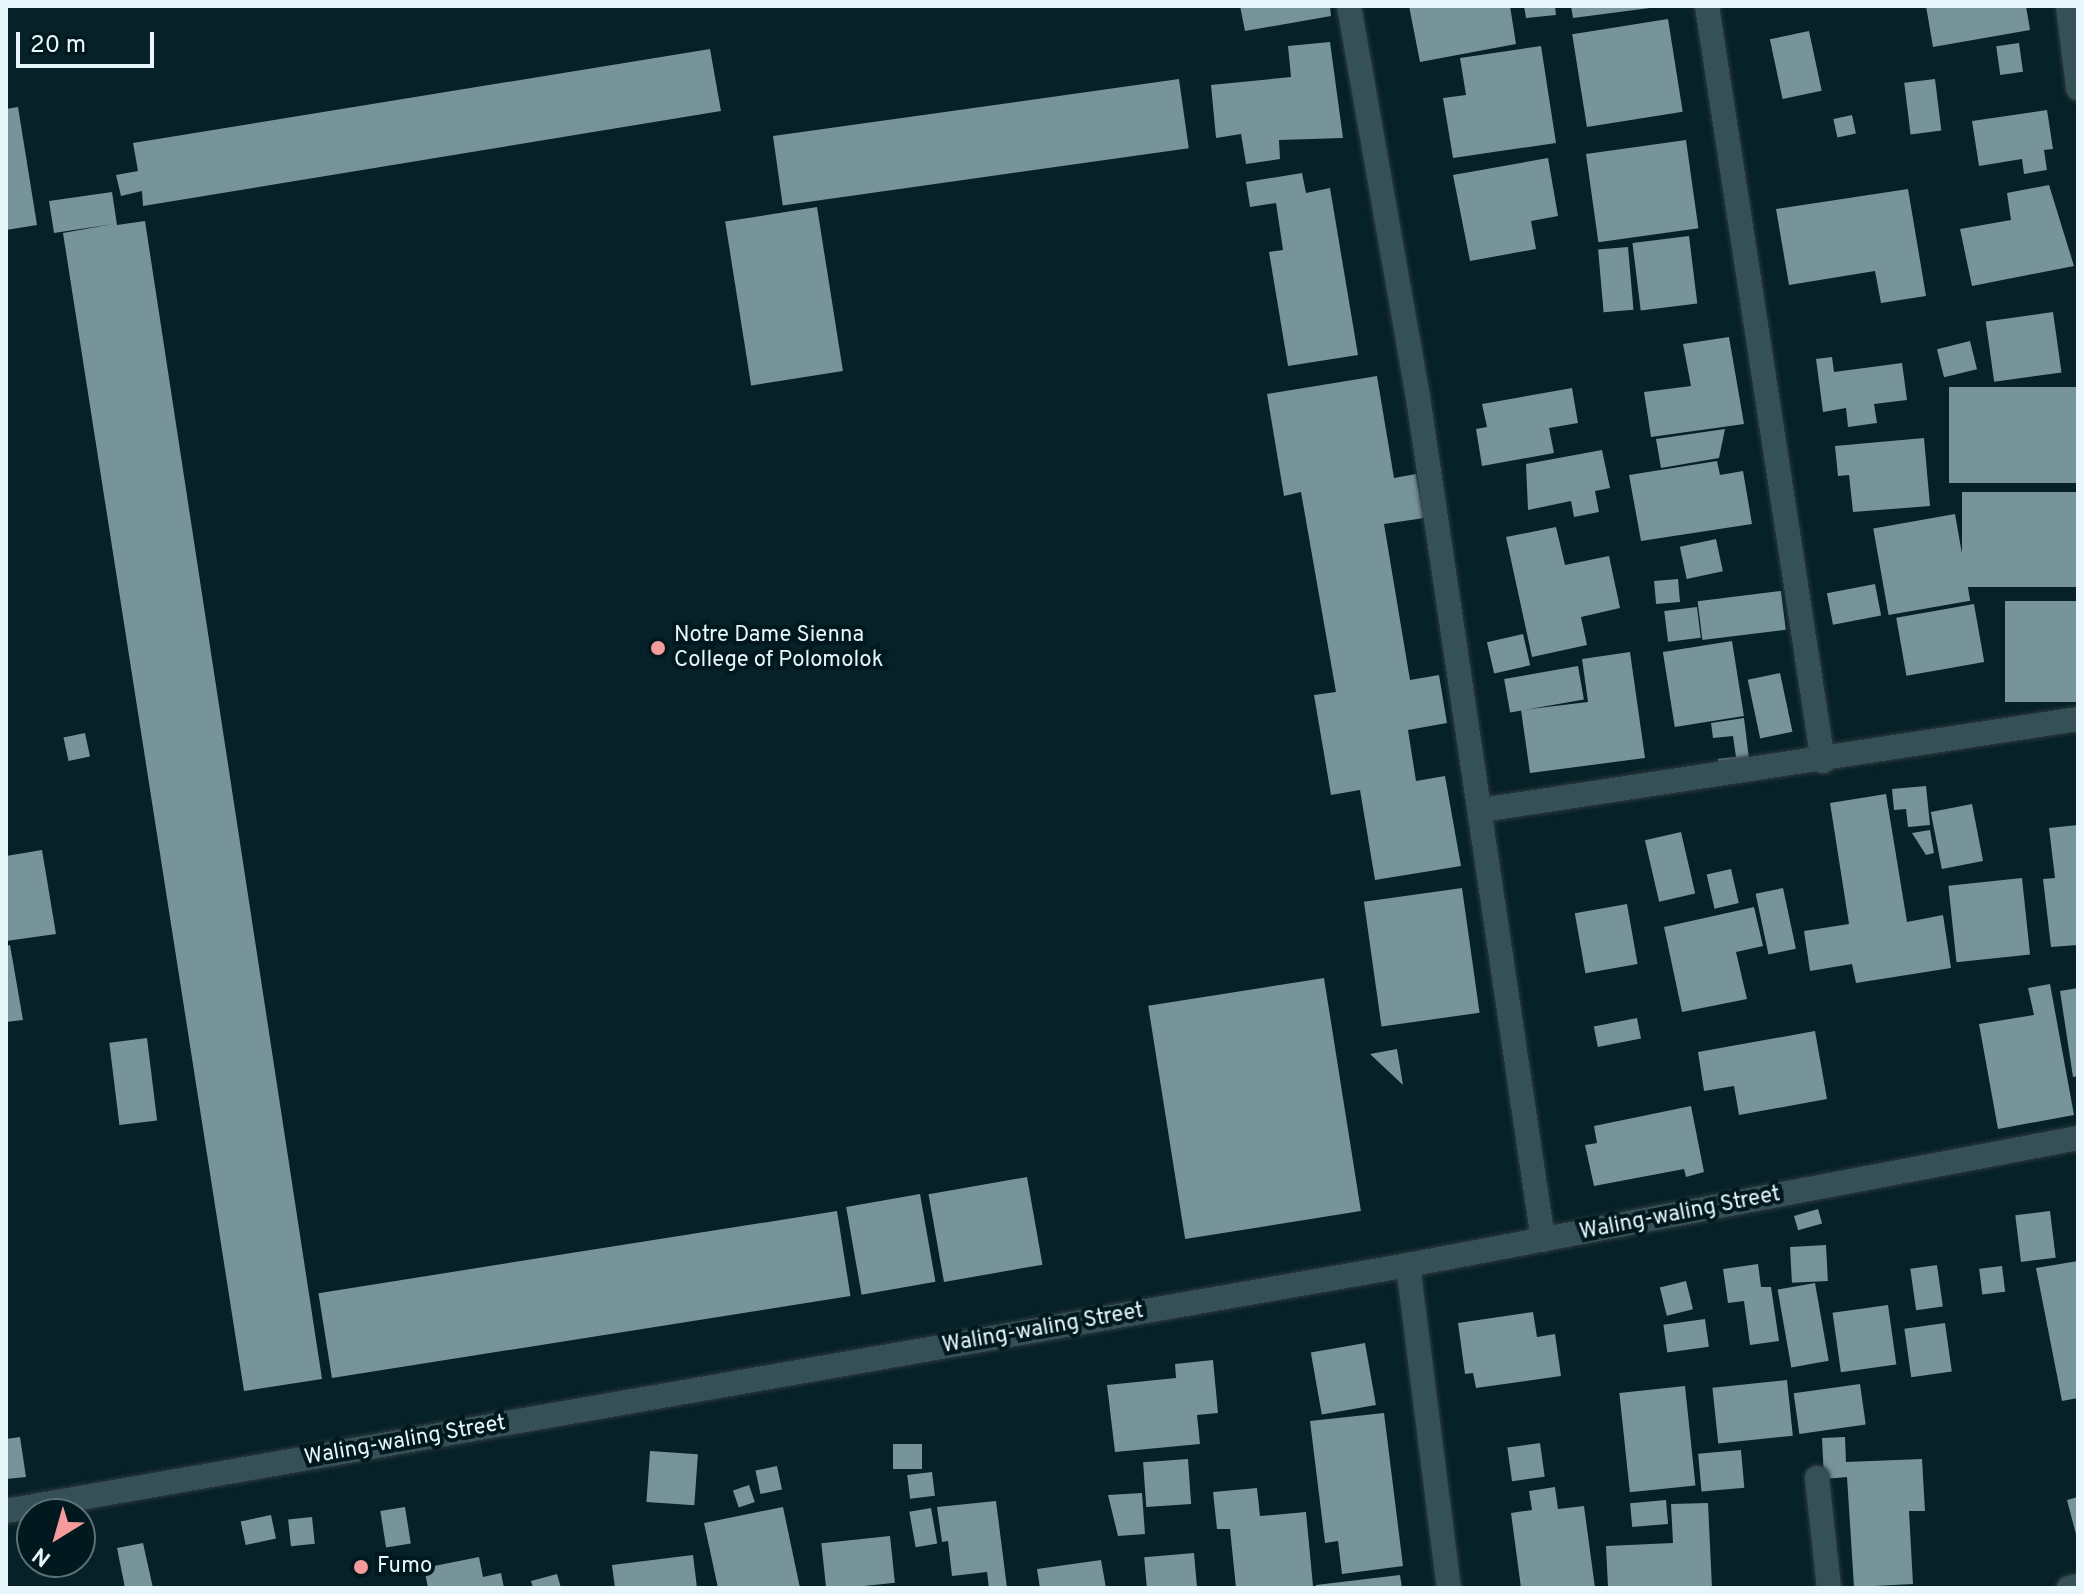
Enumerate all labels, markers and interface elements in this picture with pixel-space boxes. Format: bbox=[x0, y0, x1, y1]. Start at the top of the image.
scale bar bbox=[20, 16, 158, 66]
text: 20 m bbox=[30, 31, 86, 61]
place label: Notre Dame Sienna College of Polomolok bbox=[674, 622, 883, 674]
marker: Notre Dame Sienna College of Polomolok bbox=[649, 639, 667, 657]
street label: Waling-waling Street bbox=[1577, 1182, 1783, 1246]
street label: Waling-waling Street bbox=[940, 1298, 1146, 1360]
street label: Waling-waling Street bbox=[302, 1410, 508, 1472]
north arrow bbox=[16, 1498, 96, 1578]
text: N bbox=[28, 1540, 57, 1572]
place label: Fumo bbox=[377, 1554, 432, 1580]
marker: Fumo bbox=[352, 1558, 370, 1576]

